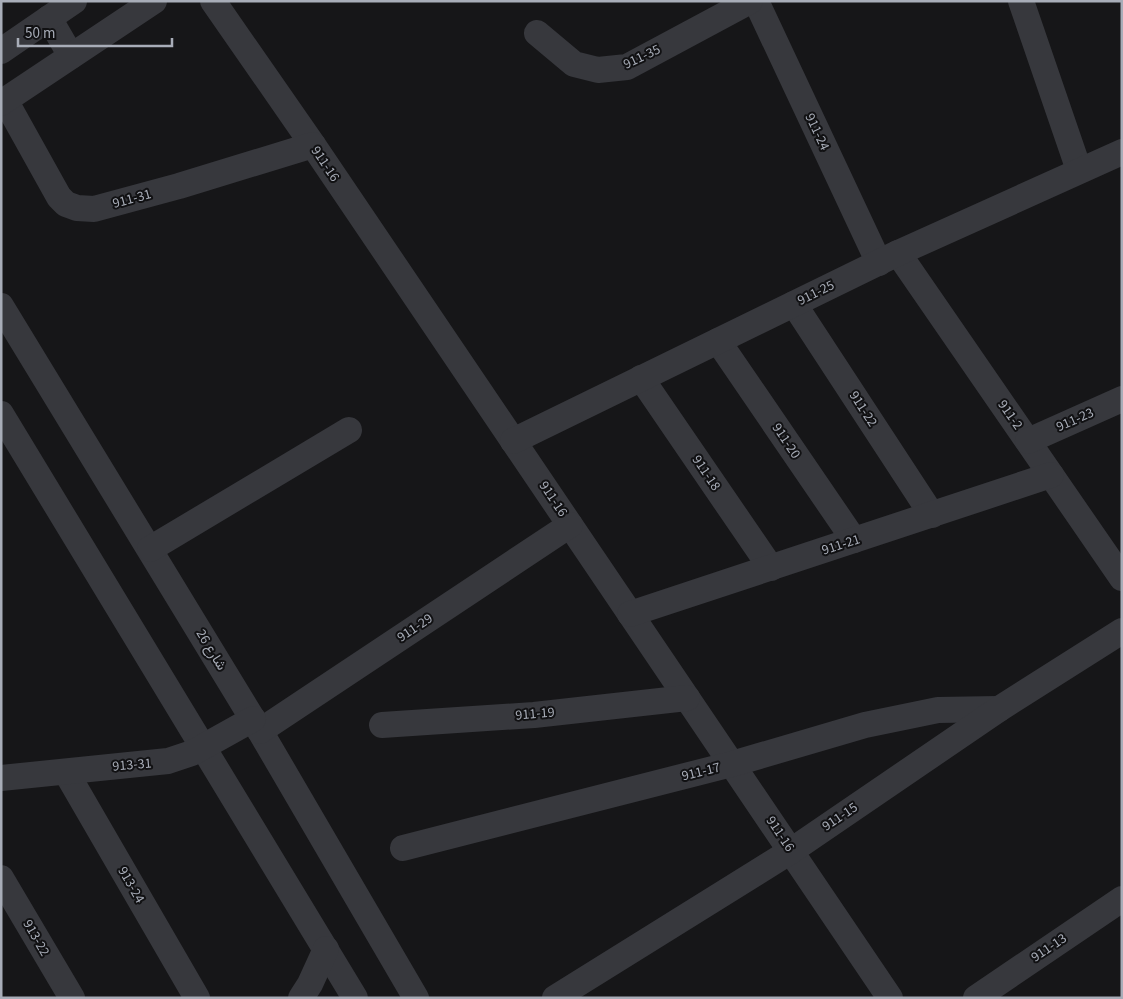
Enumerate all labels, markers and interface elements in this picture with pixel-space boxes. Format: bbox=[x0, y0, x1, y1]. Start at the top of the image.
scale bar bbox=[18, 15, 171, 47]
text: 50 m bbox=[25, 23, 55, 44]
street label: 911-35 bbox=[620, 40, 664, 74]
street label: 911-24 bbox=[800, 110, 834, 154]
street label: 911-16 bbox=[306, 142, 344, 186]
street label: 911-31 bbox=[111, 184, 154, 214]
street label: 911-25 bbox=[794, 275, 838, 311]
street label: 911-22 bbox=[844, 387, 882, 431]
street label: 911-2 bbox=[993, 396, 1027, 434]
street label: 911-23 bbox=[1053, 403, 1097, 437]
street label: 911-20 bbox=[767, 419, 805, 463]
street label: 911-18 bbox=[687, 451, 725, 495]
street label: 911-16 bbox=[534, 477, 572, 521]
street label: 911-21 bbox=[819, 529, 863, 561]
street label: 911-29 bbox=[393, 609, 437, 647]
street label: شارع 26 bbox=[191, 626, 231, 674]
street label: 911-19 bbox=[515, 702, 555, 726]
street label: 913-31 bbox=[112, 753, 152, 777]
street label: 911-17 bbox=[680, 758, 722, 786]
street label: 911-15 bbox=[818, 798, 862, 836]
street label: 911-16 bbox=[761, 812, 799, 856]
street label: 913-24 bbox=[113, 863, 149, 907]
street label: 913-22 bbox=[18, 916, 54, 960]
street label: 911-13 bbox=[1027, 929, 1071, 967]

